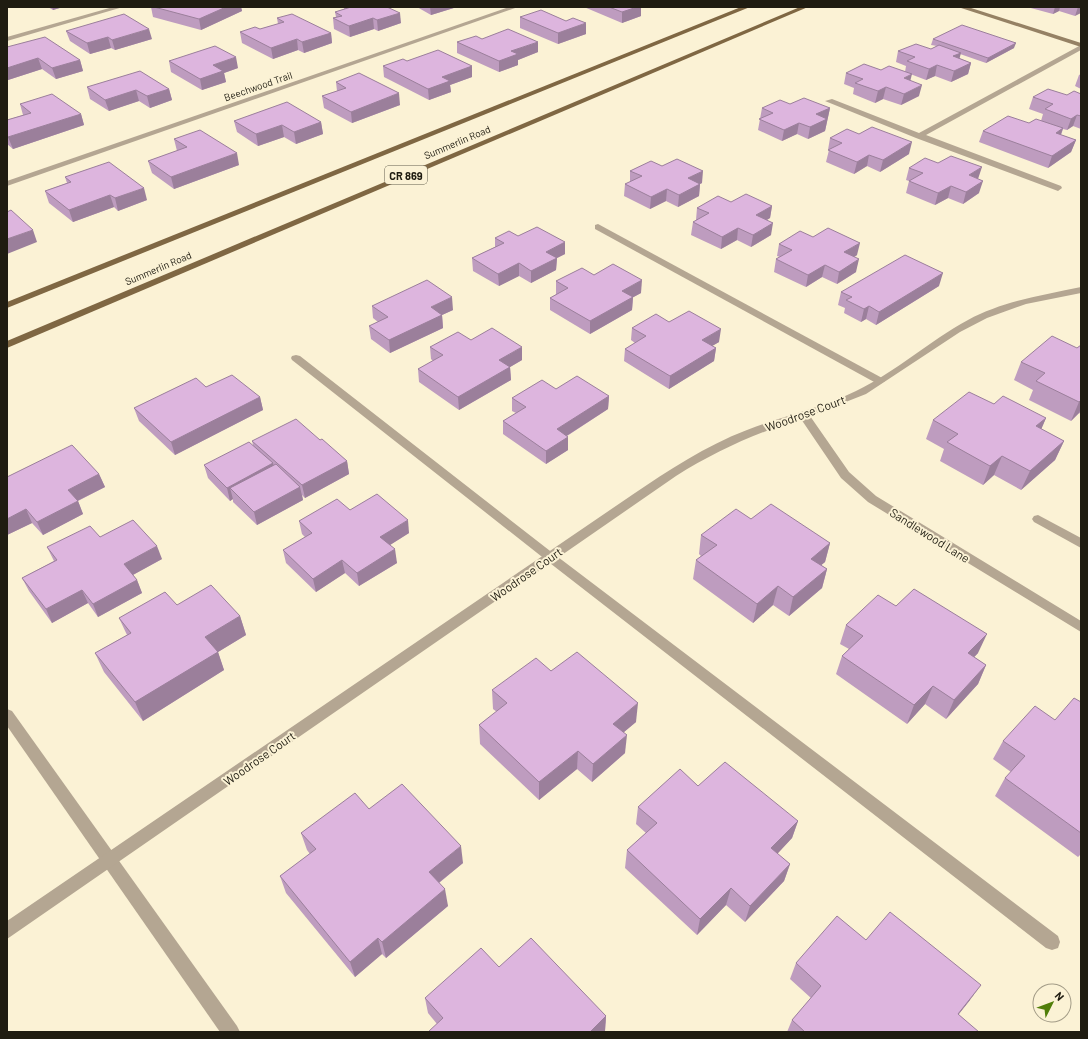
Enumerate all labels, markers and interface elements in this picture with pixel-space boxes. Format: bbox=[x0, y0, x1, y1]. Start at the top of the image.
street label: Beechwood Trail bbox=[222, 69, 294, 103]
street label: Summerlin Road bbox=[422, 123, 492, 161]
road number: CR 869 bbox=[385, 166, 427, 184]
street label: Summerlin Road bbox=[123, 249, 193, 287]
street label: Woodrose Court bbox=[763, 392, 847, 434]
street label: Sandlewood Lane bbox=[888, 505, 972, 565]
street label: Woodrose Court bbox=[488, 544, 564, 604]
street label: Woodrose Court bbox=[221, 728, 297, 788]
north arrow bbox=[1032, 983, 1072, 1023]
text: N bbox=[1053, 989, 1067, 1003]

